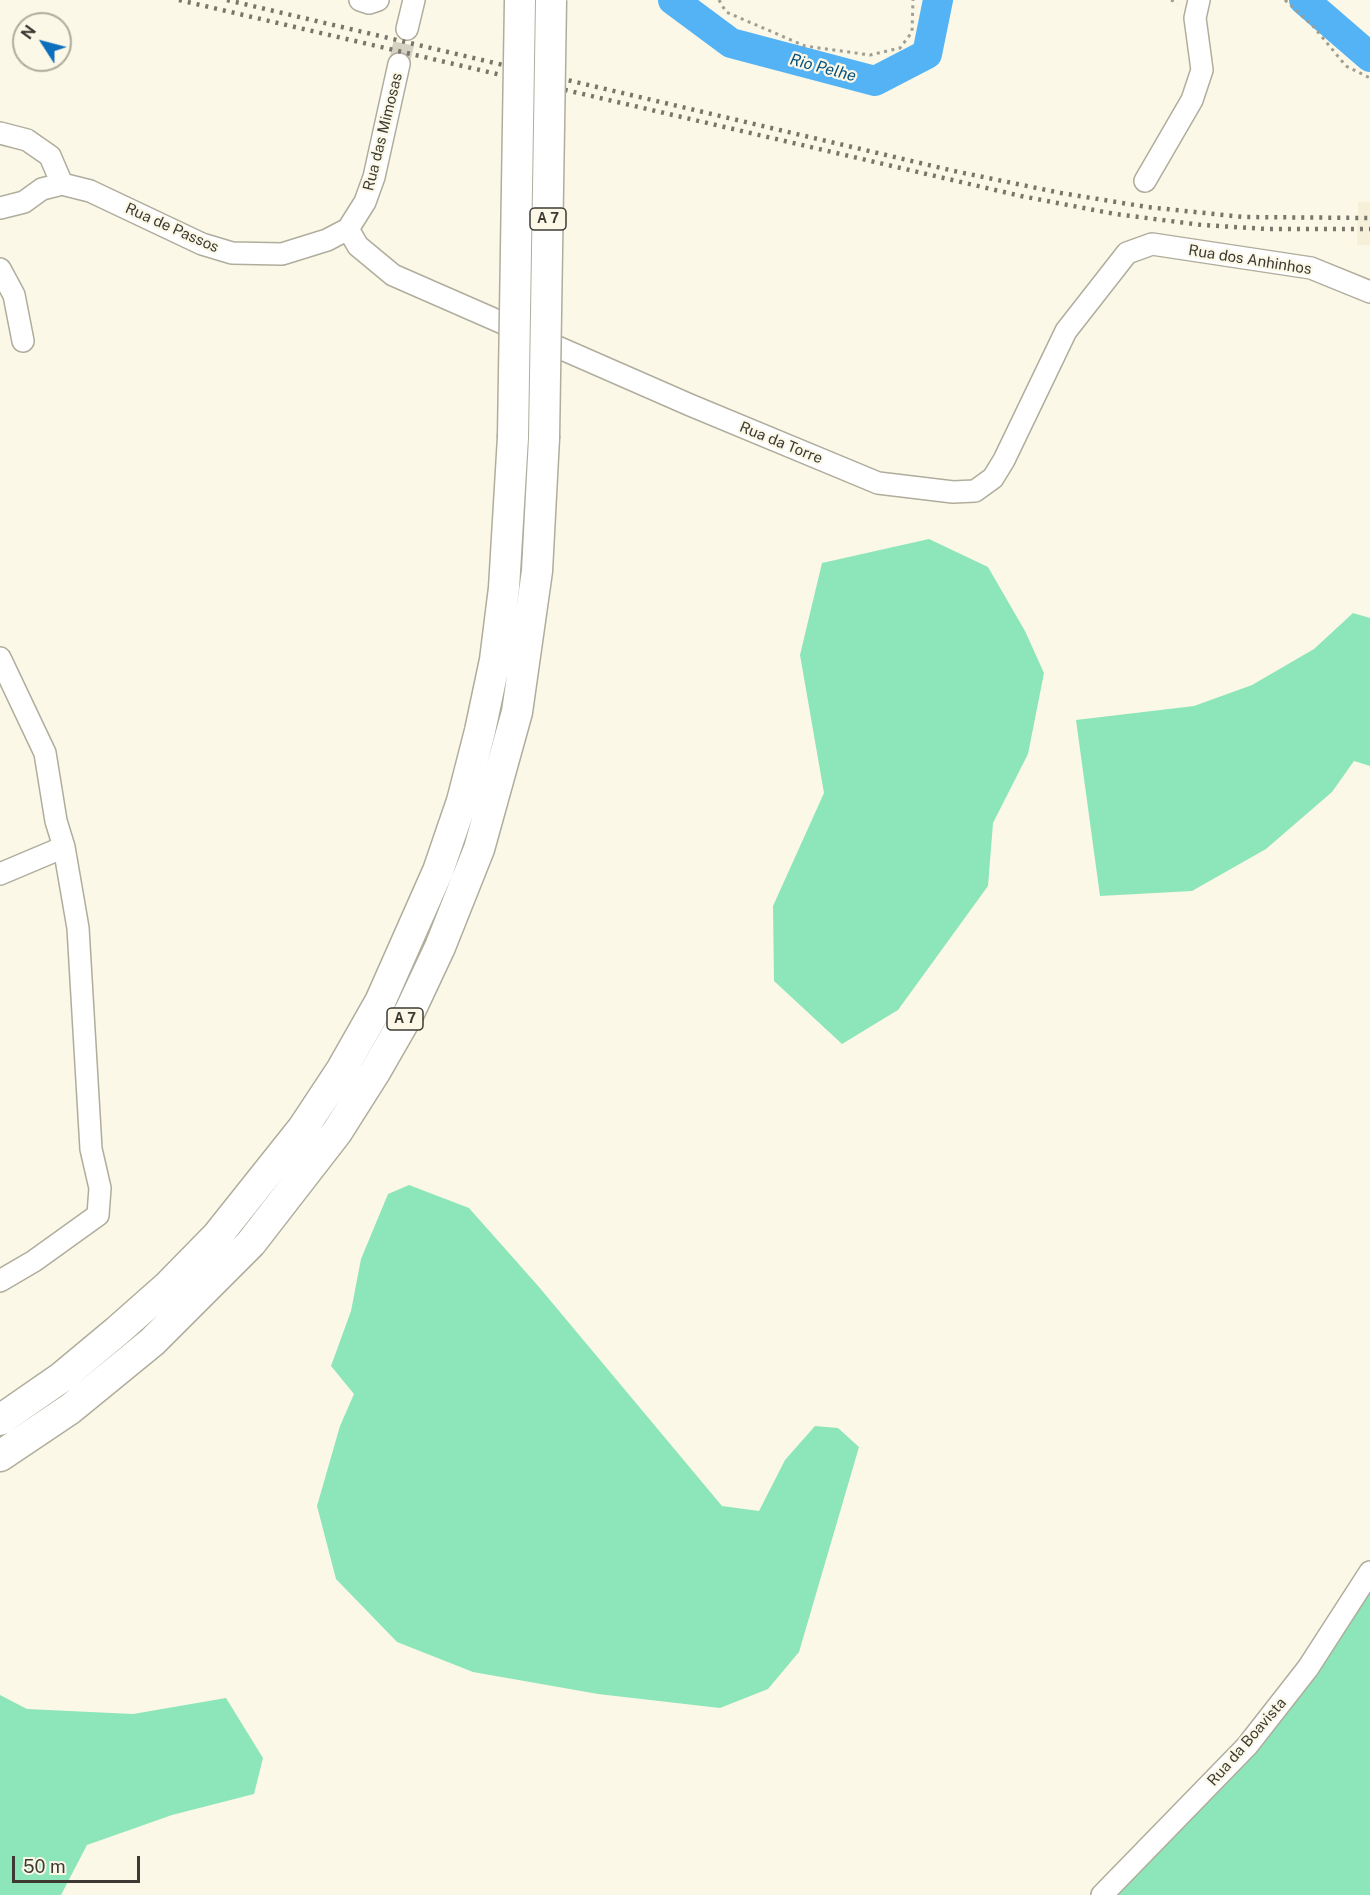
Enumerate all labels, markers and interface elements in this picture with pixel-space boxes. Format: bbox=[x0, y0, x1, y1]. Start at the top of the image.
north arrow bbox=[12, 12, 72, 72]
text: N bbox=[17, 22, 40, 43]
water label: Rio Pelhe bbox=[788, 50, 858, 86]
street label: Rua das Mimosas bbox=[360, 71, 406, 193]
street label: Rua de Passos bbox=[122, 199, 222, 257]
road number: A 7 bbox=[530, 208, 566, 230]
street label: Rua dos Anhinhos bbox=[1187, 241, 1313, 279]
street label: Rua da Torre bbox=[737, 418, 825, 468]
road number: A 7 bbox=[387, 1008, 423, 1030]
street label: Rua da Boavista bbox=[1204, 1694, 1290, 1790]
scale bar bbox=[15, 1844, 142, 1882]
text: 50 m bbox=[23, 1856, 66, 1877]

